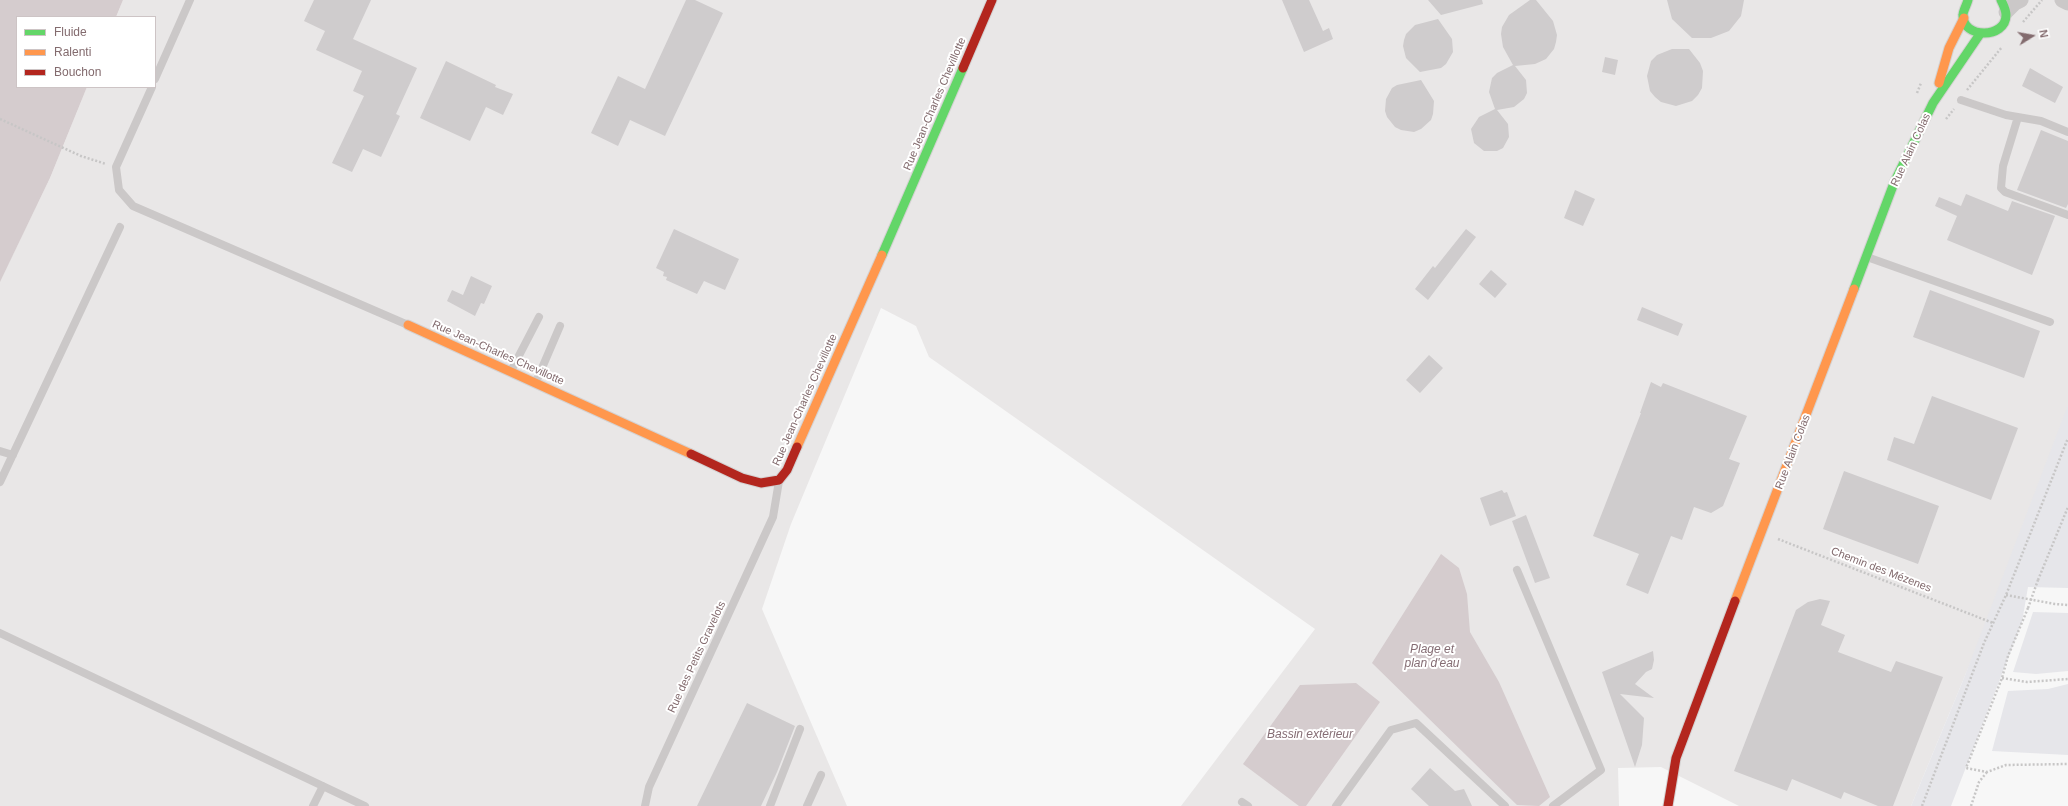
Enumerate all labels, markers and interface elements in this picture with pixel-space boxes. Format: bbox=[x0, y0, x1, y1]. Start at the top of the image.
legend bbox=[16, 16, 156, 88]
north arrow bbox=[2012, 16, 2052, 56]
text: Fluide bbox=[54, 25, 87, 39]
text: N bbox=[2037, 29, 2050, 39]
street label: Rue Jean-Charles Chevillotte bbox=[901, 36, 969, 172]
text: Ralenti bbox=[54, 45, 91, 59]
text: Bouchon bbox=[54, 65, 101, 79]
street label: Rue Alain Colas bbox=[1888, 111, 1934, 189]
street label: Rue Jean-Charles Chevillotte bbox=[430, 318, 566, 388]
street label: Rue Jean-Charles Chevillotte bbox=[770, 332, 840, 468]
street label: Rue Alain Colas bbox=[1773, 413, 1813, 491]
street label: Chemin des Mézenes bbox=[1829, 545, 1933, 595]
street label: Rue des Petits Gravelots bbox=[665, 599, 729, 715]
water label: Plage et plan d'eau bbox=[1404, 643, 1460, 671]
water label: Bassin extérieur bbox=[1267, 728, 1353, 742]

